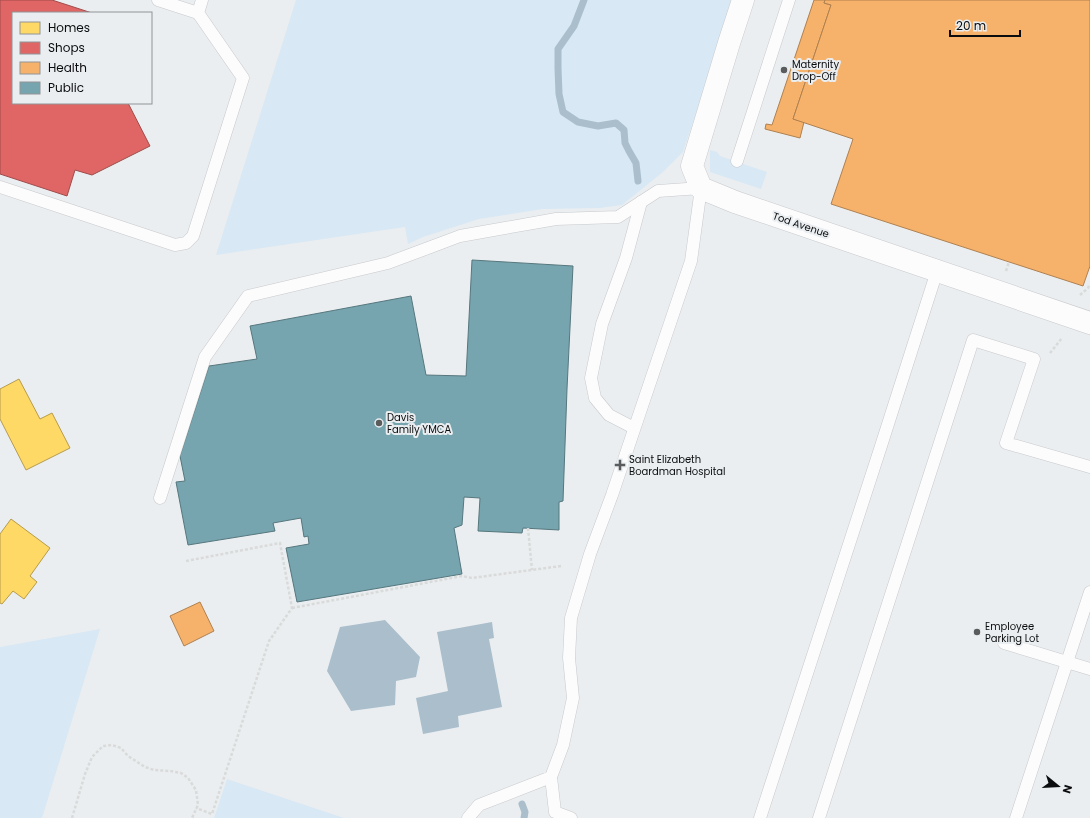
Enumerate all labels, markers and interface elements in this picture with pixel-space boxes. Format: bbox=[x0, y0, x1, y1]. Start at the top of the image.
legend bbox=[12, 12, 152, 104]
scale bar bbox=[950, 12, 1020, 38]
text: 20 m bbox=[956, 17, 986, 34]
text: Homes bbox=[48, 19, 90, 36]
text: Shops bbox=[48, 39, 85, 56]
place label: Maternity Drop-Off bbox=[792, 57, 839, 84]
text: Health bbox=[48, 59, 87, 76]
marker: Maternity Drop-Off bbox=[779, 65, 789, 75]
text: Public bbox=[48, 79, 84, 96]
street label: Tod Avenue bbox=[771, 208, 831, 242]
place label: Davis Family YMCA bbox=[387, 410, 451, 437]
marker: Davis Family YMCA bbox=[374, 418, 384, 428]
place label: Saint Elizabeth Boardman Hospital bbox=[629, 452, 726, 479]
marker: Saint Elizabeth Boardman Hospital bbox=[614, 459, 626, 471]
place label: Employee Parking Lot bbox=[985, 619, 1039, 646]
marker: Employee Parking Lot bbox=[972, 627, 982, 637]
north arrow bbox=[1038, 766, 1078, 806]
text: N bbox=[1059, 783, 1076, 796]

